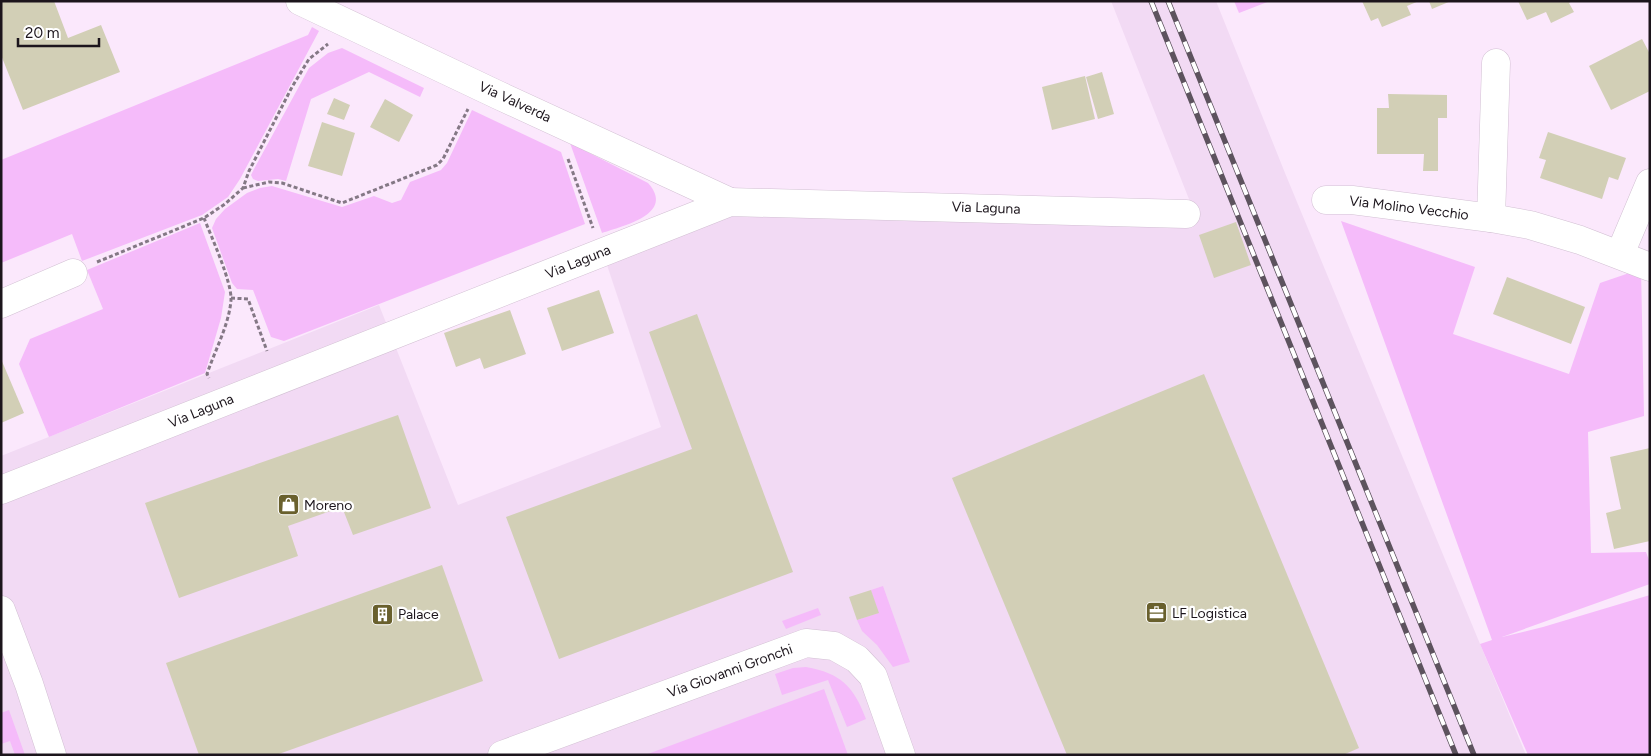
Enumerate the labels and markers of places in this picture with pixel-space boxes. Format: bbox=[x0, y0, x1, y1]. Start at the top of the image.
shop icon: Moreno bbox=[276, 493, 300, 517]
place label: Moreno bbox=[304, 497, 352, 514]
office icon: LF Logistica bbox=[1144, 601, 1168, 625]
building icon: Palace bbox=[370, 602, 394, 626]
place label: LF Logistica bbox=[1172, 605, 1247, 622]
place label: Palace bbox=[398, 606, 439, 623]

